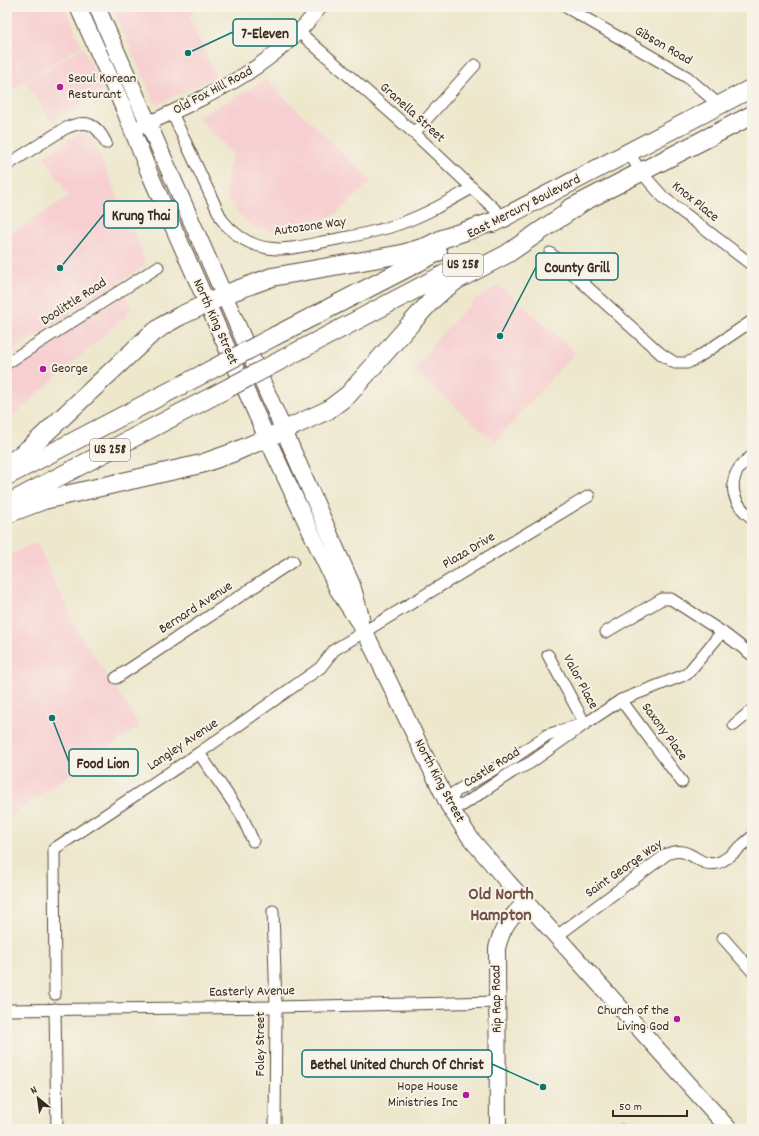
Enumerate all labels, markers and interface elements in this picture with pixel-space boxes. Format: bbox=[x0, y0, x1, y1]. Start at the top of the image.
callout: 7-Eleven bbox=[233, 19, 297, 46]
street label: Gibson Road bbox=[630, 21, 696, 71]
text: 7-Eleven bbox=[241, 24, 289, 46]
street label: Old Fox Hill Road bbox=[170, 62, 256, 120]
place label: Seoul Korean Resturant bbox=[68, 69, 136, 105]
street label: Granella Street bbox=[375, 78, 449, 148]
marker: Seoul Korean Resturant bbox=[55, 82, 65, 92]
street label: East Mercury Boulevard bbox=[464, 170, 584, 244]
street label: Knox Place bbox=[667, 177, 723, 227]
callout: Krung Thai bbox=[104, 201, 178, 228]
text: Krung Thai bbox=[112, 206, 171, 228]
street label: Autozone Way bbox=[273, 212, 348, 242]
callout: County Grill bbox=[536, 253, 618, 280]
road number: US 258 bbox=[443, 254, 483, 276]
text: County Grill bbox=[544, 258, 610, 280]
street label: Doolittle Road bbox=[37, 273, 111, 331]
street label: North King Street bbox=[187, 276, 243, 368]
place label: George bbox=[51, 359, 88, 379]
marker: George bbox=[38, 364, 48, 374]
road number: US 258 bbox=[90, 439, 130, 461]
street label: Plaza Drive bbox=[439, 527, 499, 575]
street label: Bernard Avenue bbox=[155, 577, 237, 639]
street label: Valor Place bbox=[557, 651, 603, 713]
street label: Saxony Place bbox=[636, 699, 692, 765]
street label: Langley Avenue bbox=[144, 714, 222, 776]
street label: North King Street bbox=[409, 736, 469, 826]
street label: Castle Road bbox=[460, 743, 524, 793]
callout: Food Lion bbox=[69, 749, 138, 776]
text: Food Lion bbox=[77, 754, 130, 776]
street label: Saint George Way bbox=[581, 835, 667, 903]
district label: Old North Hampton bbox=[468, 883, 534, 929]
street label: Rip Rap Road bbox=[486, 965, 508, 1033]
street label: Easterly Avenue bbox=[209, 981, 295, 1003]
place label: Church of the Living God bbox=[597, 1001, 669, 1037]
street label: Foley Street bbox=[251, 1012, 271, 1076]
marker: Church of the Living God bbox=[672, 1014, 682, 1024]
callout: Bethel United Church Of Christ bbox=[302, 1050, 492, 1077]
text: Bethel United Church Of Christ bbox=[310, 1055, 484, 1077]
place label: Hope House Ministries Inc bbox=[388, 1077, 458, 1113]
north arrow bbox=[18, 1078, 58, 1118]
text: N bbox=[28, 1082, 41, 1099]
marker: Hope House Ministries Inc bbox=[461, 1090, 471, 1100]
scale bar bbox=[613, 1092, 687, 1118]
text: 50 m bbox=[619, 1099, 642, 1116]

